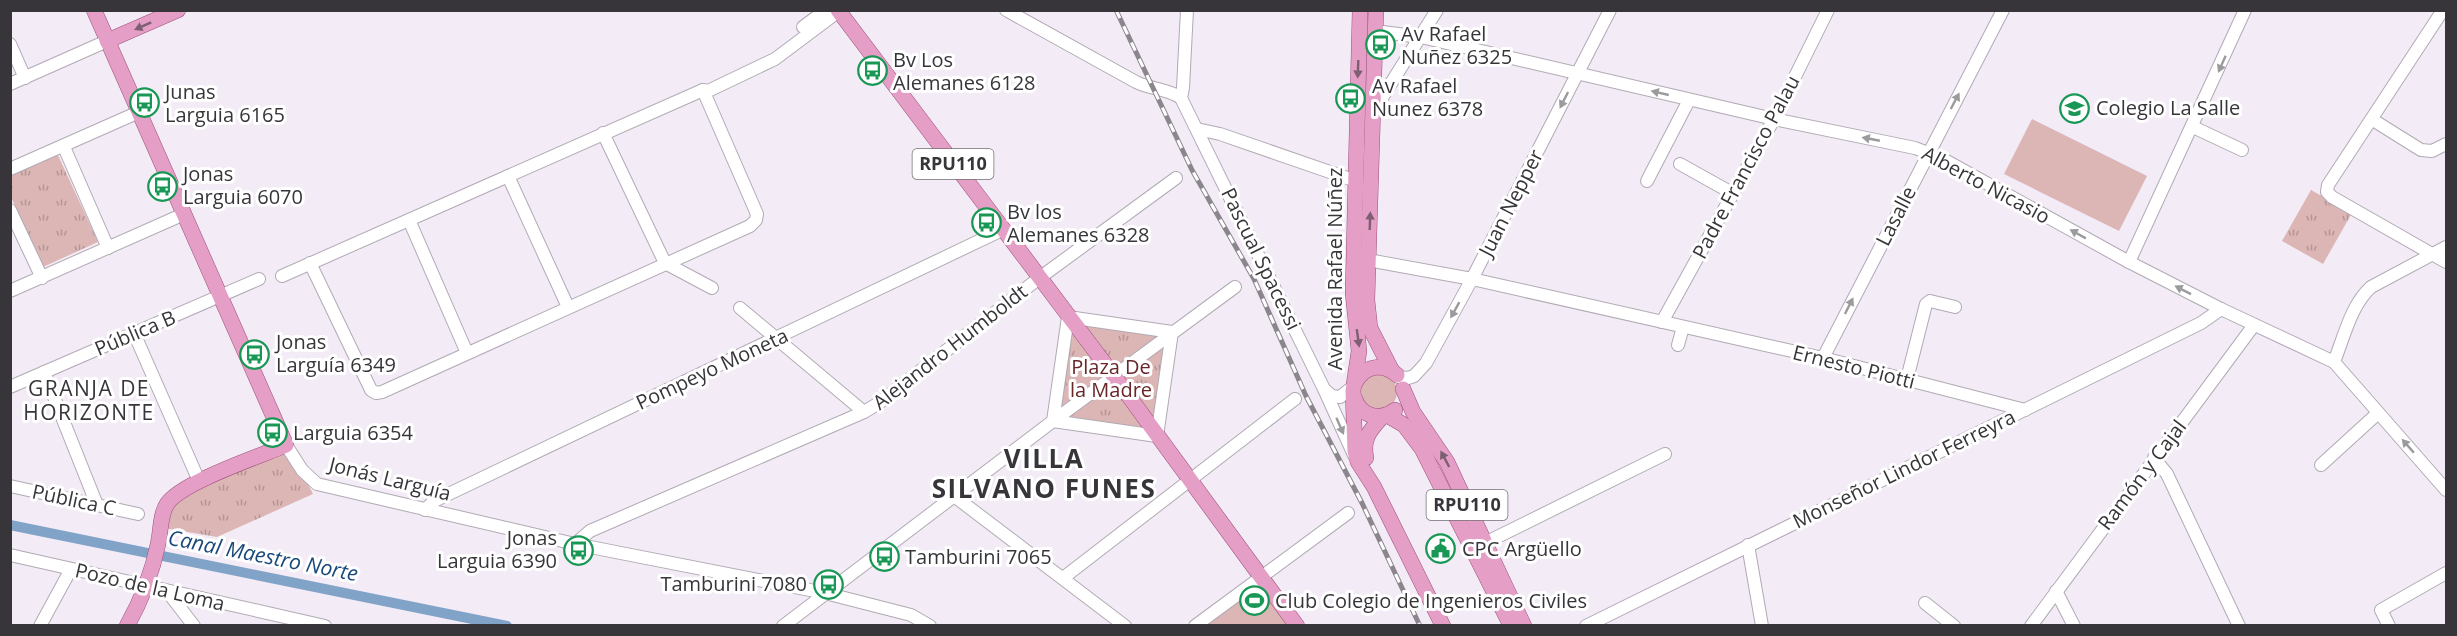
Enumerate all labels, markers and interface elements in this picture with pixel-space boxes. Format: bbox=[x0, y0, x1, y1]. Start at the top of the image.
place label: Av Rafael Nuñez 6325 bbox=[1401, 20, 1512, 70]
one-way arrow bbox=[133, 21, 151, 31]
bus stop icon: Av Rafael Nuñez 6325 bbox=[1364, 29, 1396, 61]
place label: Bv Los Alemanes 6128 bbox=[893, 46, 1036, 96]
bus stop icon: Bv Los Alemanes 6128 bbox=[856, 55, 888, 87]
one-way arrow bbox=[2216, 55, 2226, 73]
one-way arrow bbox=[1353, 59, 1363, 78]
street label: Padre Francisco Palau bbox=[1686, 70, 1805, 263]
place label: Av Rafael Nunez 6378 bbox=[1372, 72, 1483, 122]
place label: Junas Larguia 6165 bbox=[163, 78, 285, 128]
bus stop icon: Av Rafael Nunez 6378 bbox=[1335, 82, 1367, 114]
bus stop icon: Junas Larguia 6165 bbox=[128, 87, 160, 119]
one-way arrow bbox=[1651, 88, 1670, 97]
one-way arrow bbox=[1559, 91, 1569, 109]
one-way arrow bbox=[1950, 92, 1960, 109]
school or university icon: Colegio La Salle bbox=[2059, 92, 2091, 124]
place label: Colegio La Salle bbox=[2096, 94, 2240, 121]
one-way arrow bbox=[1862, 134, 1881, 143]
street label: Alberto Nicasio bbox=[1918, 140, 2055, 230]
street label: Juan Nepper bbox=[1471, 145, 1549, 263]
road number: RPU110 bbox=[912, 149, 994, 179]
place label: Jonas Larguia 6070 bbox=[181, 160, 303, 210]
street label: Avenida Rafael Núñez bbox=[1321, 168, 1348, 370]
bus stop icon: Jonas Larguia 6070 bbox=[146, 170, 178, 202]
street label: Lasalle bbox=[1869, 181, 1922, 250]
street label: Pascual Spacessi bbox=[1215, 183, 1308, 334]
place label: Bv los Alemanes 6328 bbox=[1007, 198, 1150, 248]
bus stop icon: Bv los Alemanes 6328 bbox=[970, 207, 1002, 239]
one-way arrow bbox=[1365, 211, 1374, 230]
one-way arrow bbox=[2069, 229, 2086, 239]
street label: Alejandro Humboldt bbox=[867, 278, 1033, 415]
one-way arrow bbox=[2175, 285, 2192, 295]
one-way arrow bbox=[1844, 297, 1854, 314]
one-way arrow bbox=[1450, 302, 1460, 319]
street label: Pública B bbox=[90, 303, 179, 362]
street label: Pompeyo Moneta bbox=[631, 321, 792, 416]
place label: Jonas Larguía 6349 bbox=[274, 328, 396, 378]
one-way arrow bbox=[1353, 329, 1362, 348]
bus stop icon: Jonas Larguía 6349 bbox=[239, 338, 271, 370]
street label: Ernesto Piotti bbox=[1790, 338, 1918, 395]
park label: Plaza De la Madre bbox=[1070, 353, 1152, 403]
district label: GRANJA DE HORIZONTE bbox=[23, 374, 155, 426]
street label: Monseñor Lindor Ferreyra bbox=[1788, 403, 2020, 534]
street label: Ramón y Cajal bbox=[2091, 414, 2192, 535]
bus stop icon: Larguia 6354 bbox=[256, 417, 288, 449]
one-way arrow bbox=[1336, 417, 1345, 434]
place label: Larguia 6354 bbox=[293, 419, 414, 446]
one-way arrow bbox=[2401, 439, 2415, 454]
district label: VILLA SILVANO FUNES bbox=[932, 440, 1156, 506]
street label: Jonás Larguía bbox=[324, 450, 454, 507]
one-way arrow bbox=[1440, 450, 1450, 467]
street label: Pública C bbox=[30, 477, 119, 522]
road number: RPU110 bbox=[1426, 490, 1508, 520]
water label: Canal Maestro Norte bbox=[166, 523, 360, 587]
place label: Jonas Larguia 6390 bbox=[437, 524, 557, 574]
public building icon: CPC Argüello bbox=[1425, 533, 1457, 565]
bus stop icon: Jonas Larguia 6390 bbox=[562, 534, 594, 566]
place label: CPC Argüello bbox=[1462, 535, 1582, 562]
bus stop icon: Tamburini 7065 bbox=[868, 541, 900, 573]
place label: Tamburini 7065 bbox=[905, 543, 1052, 570]
street label: Pozo de la Loma bbox=[73, 556, 228, 617]
bus stop icon: Tamburini 7080 bbox=[812, 568, 844, 600]
place label: Tamburini 7080 bbox=[660, 570, 807, 597]
sports icon: Club Colegio de Ingenieros Civiles bbox=[1238, 585, 1270, 617]
place label: Club Colegio de Ingenieros Civiles bbox=[1275, 587, 1587, 614]

